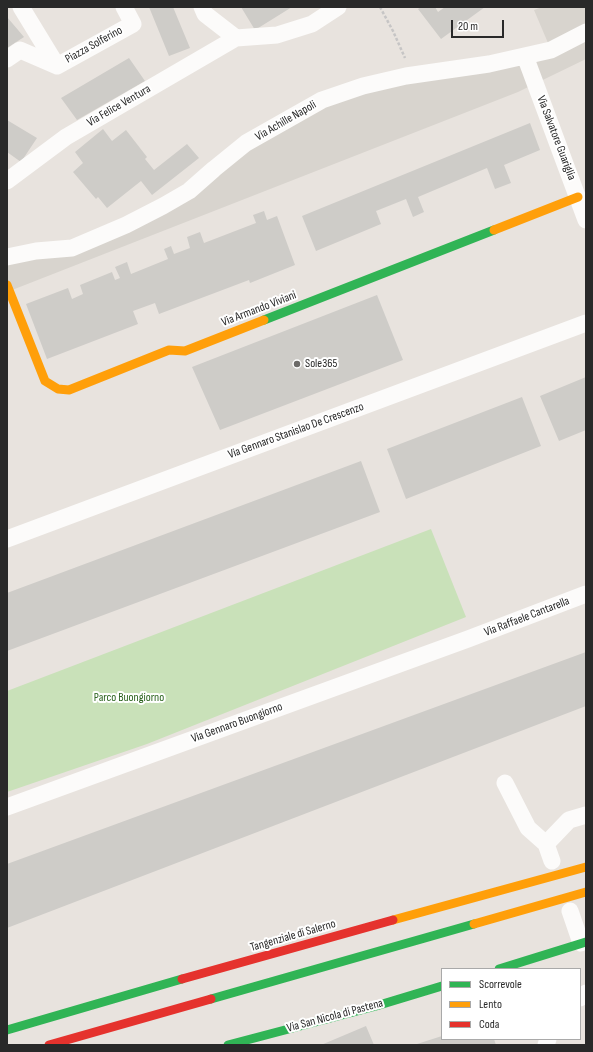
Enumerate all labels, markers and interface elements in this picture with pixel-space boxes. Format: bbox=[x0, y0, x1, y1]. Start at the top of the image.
scale bar bbox=[453, 12, 506, 38]
text: 20 m bbox=[458, 19, 478, 34]
street label: Piazza Solferino bbox=[63, 23, 125, 67]
street label: Via Felice Ventura bbox=[85, 82, 153, 130]
street label: Via Salvatore Guariglia bbox=[533, 94, 579, 182]
street label: Via Achille Napoli bbox=[253, 98, 319, 144]
street label: Via Armando Viviani bbox=[220, 288, 298, 330]
place label: Sole365 bbox=[305, 357, 337, 371]
marker: Sole365 bbox=[292, 359, 302, 369]
street label: Via Gennaro Stanislao De Crescenzo bbox=[226, 400, 366, 462]
street label: Via Raffaele Cantarella bbox=[482, 594, 572, 640]
park label: Parco Buongiorno bbox=[94, 691, 164, 705]
street label: Via Gennaro Buongiorno bbox=[189, 700, 285, 746]
street label: Tangenziale di Salerno bbox=[249, 917, 337, 955]
legend bbox=[441, 968, 581, 1040]
text: Scorrevole bbox=[479, 977, 522, 992]
street label: Via San Nicola di Pastena bbox=[285, 996, 385, 1036]
text: Lento bbox=[479, 997, 502, 1012]
text: Coda bbox=[479, 1017, 499, 1032]

